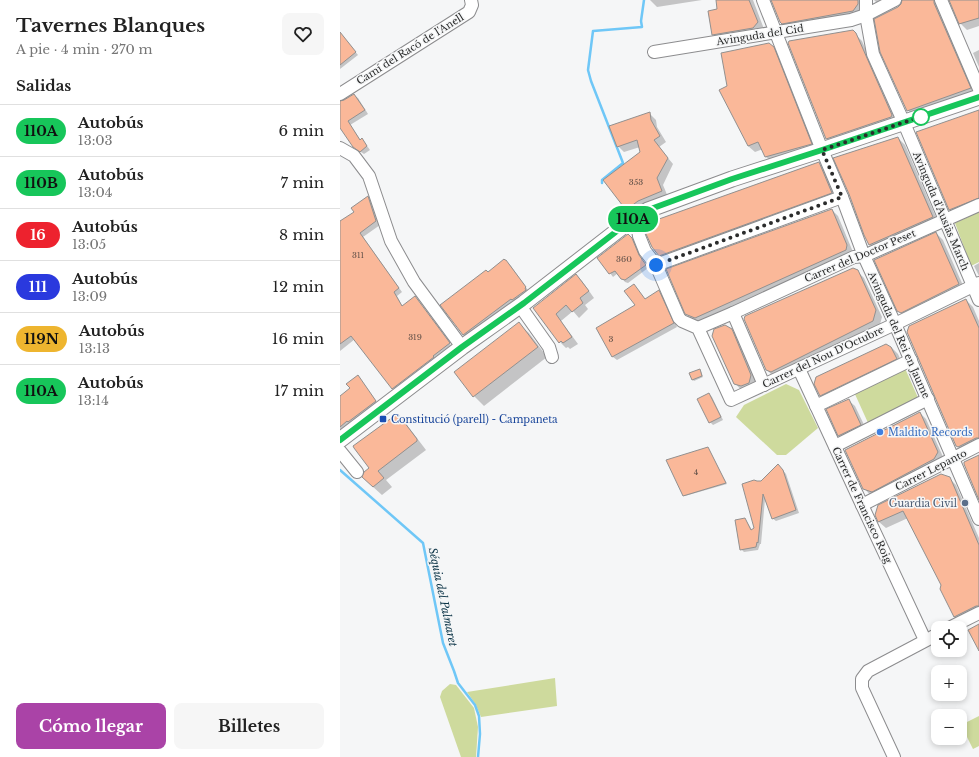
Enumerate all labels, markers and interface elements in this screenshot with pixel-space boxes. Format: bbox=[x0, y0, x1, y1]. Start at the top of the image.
street label: Camí del Racó de l'Anell bbox=[354, 11, 466, 87]
button: heart bbox=[282, 13, 324, 55]
text: Tavernes Blanques bbox=[16, 14, 205, 37]
street label: Avinguda del Cid bbox=[714, 22, 805, 48]
text: A pie · 4 min · 270 m bbox=[16, 41, 152, 58]
text: Salidas bbox=[16, 76, 71, 95]
unlabelled marker bbox=[912, 108, 930, 126]
text: Autobús bbox=[78, 113, 144, 132]
text: 6 min bbox=[279, 121, 324, 140]
text: 110A bbox=[24, 122, 58, 140]
text: 13:03 bbox=[78, 132, 113, 149]
street label: Avinguda d'Ausiàs March bbox=[910, 149, 972, 273]
text: Autobús bbox=[78, 165, 144, 184]
text: 7 min bbox=[281, 173, 324, 192]
text: 110B bbox=[24, 174, 58, 192]
house number: 353 bbox=[629, 177, 643, 187]
text: 13:04 bbox=[78, 184, 112, 201]
line badge: 110A bbox=[605, 206, 661, 232]
text: 110A bbox=[616, 210, 650, 228]
text: Autobús bbox=[72, 217, 138, 236]
text: 8 min bbox=[279, 225, 324, 244]
text: 16 bbox=[30, 226, 46, 244]
street label: Carrer del Doctor Peset bbox=[802, 227, 918, 285]
text: 13:05 bbox=[72, 236, 106, 253]
house number: 311 bbox=[352, 250, 364, 260]
house number: 360 bbox=[616, 254, 632, 264]
your location bbox=[646, 255, 666, 275]
text: Autobús bbox=[72, 269, 138, 288]
street label: Avinguda del Rei en Jaume bbox=[865, 269, 933, 401]
text: 12 min bbox=[272, 277, 324, 296]
text: 111 bbox=[29, 278, 47, 296]
text: 13:09 bbox=[72, 288, 107, 305]
text: Autobús bbox=[79, 321, 145, 340]
street label: Carrer del Nou D'Octubre bbox=[760, 323, 886, 391]
text: 16 min bbox=[272, 329, 324, 348]
text: 119N bbox=[24, 330, 59, 348]
house number: 319 bbox=[408, 332, 422, 342]
house number: 3 bbox=[609, 334, 614, 344]
text: 13:13 bbox=[79, 340, 110, 357]
text: Autobús bbox=[78, 373, 144, 392]
text: 17 min bbox=[274, 381, 324, 400]
text: 110A bbox=[24, 382, 58, 400]
text: 13:14 bbox=[78, 392, 109, 409]
place label: Constitució (parell) - Campaneta bbox=[391, 413, 558, 426]
marker: Constitució (parell) - Campaneta bbox=[378, 414, 388, 424]
place label: Maldito Records bbox=[888, 426, 973, 439]
marker: Maldito Records bbox=[875, 427, 885, 437]
street label: Carrer de Francisco Roig bbox=[829, 445, 895, 566]
street label: Carrer Lepanto bbox=[893, 446, 969, 494]
house number: 4 bbox=[694, 467, 699, 477]
place label: Guardia Civil bbox=[889, 497, 957, 510]
marker: Guardia Civil bbox=[960, 498, 970, 508]
water label: Séquia del Palmaret bbox=[426, 546, 460, 648]
map controls bbox=[931, 621, 967, 745]
button: locate bbox=[931, 621, 967, 657]
button: + bbox=[931, 665, 967, 701]
button: Cómo llegar bbox=[16, 703, 166, 749]
button: Billetes bbox=[174, 703, 324, 749]
button: − bbox=[931, 709, 967, 745]

